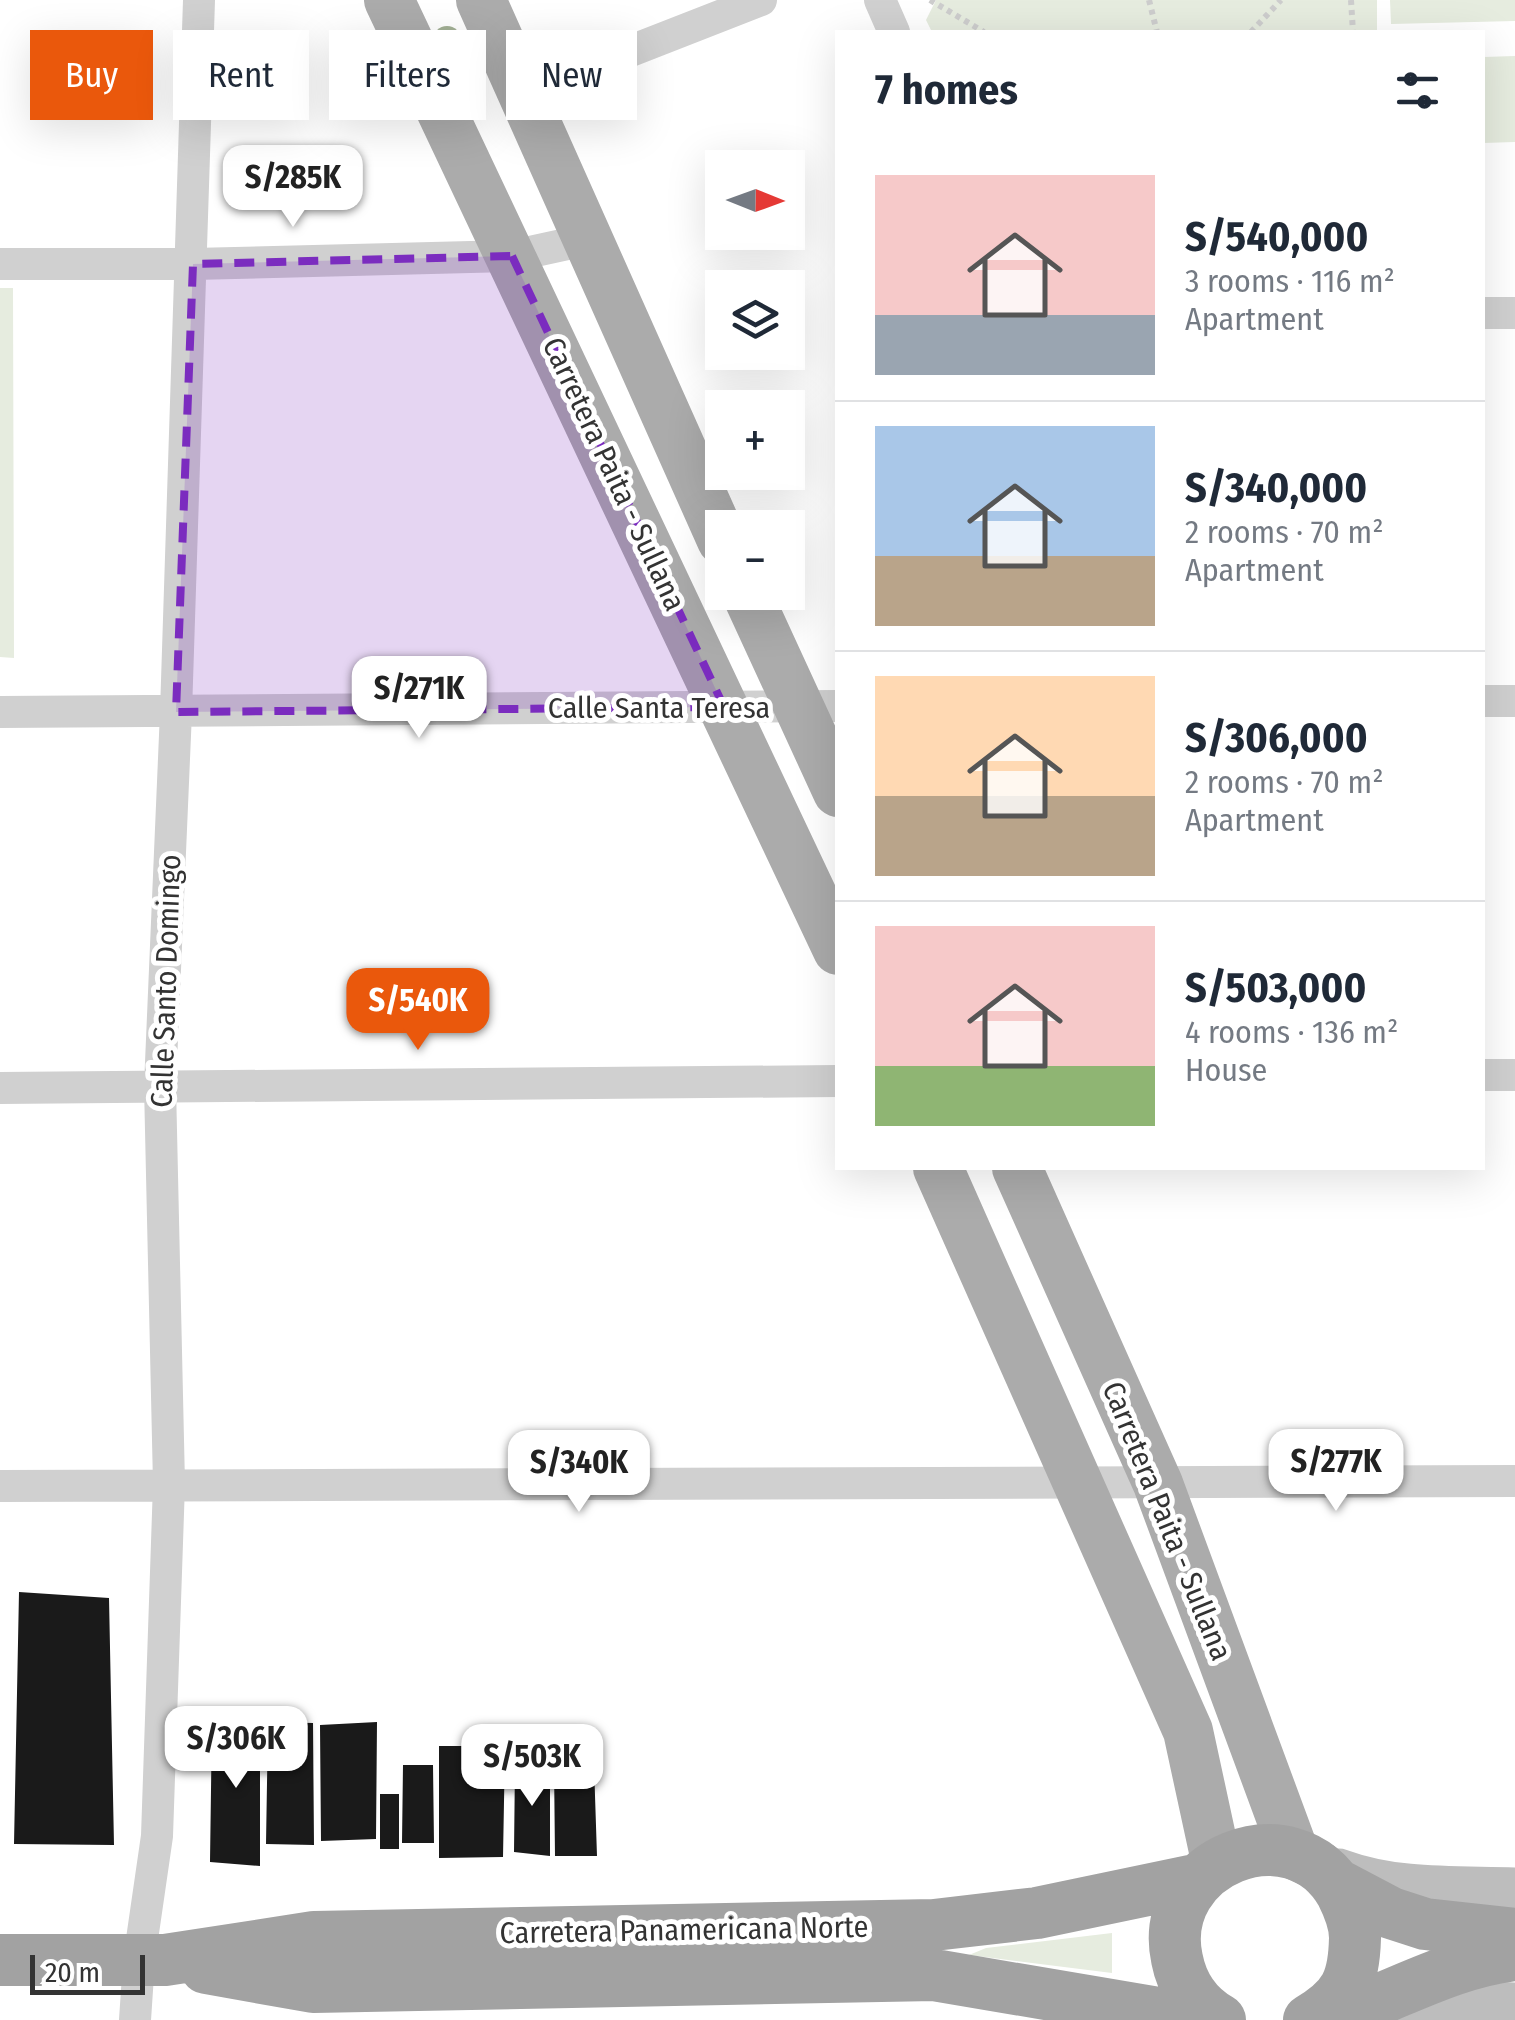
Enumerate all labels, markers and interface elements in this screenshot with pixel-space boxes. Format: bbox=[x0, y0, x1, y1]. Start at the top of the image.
chip: Buy bbox=[30, 30, 153, 120]
chip: Rent bbox=[173, 30, 309, 120]
chip: Filters bbox=[329, 30, 486, 120]
chip: New bbox=[506, 30, 637, 120]
icon: filters bbox=[1390, 63, 1445, 118]
text: 7 homes bbox=[875, 65, 1018, 115]
pin: S/285K bbox=[212, 145, 374, 230]
north arrow bbox=[705, 150, 805, 250]
map controls bbox=[705, 150, 805, 610]
text: S/285K bbox=[245, 158, 341, 196]
text: S/540,000 bbox=[1185, 212, 1368, 262]
icon: home bbox=[955, 215, 1075, 335]
text: 3 rooms · 116 m² bbox=[1185, 262, 1395, 300]
button: layers bbox=[705, 270, 805, 370]
text: Apartment bbox=[1185, 300, 1324, 338]
street label: Carretera Paita - Sullana bbox=[535, 332, 693, 616]
button: + bbox=[705, 390, 805, 490]
text: S/340,000 bbox=[1185, 463, 1367, 513]
icon: home bbox=[955, 466, 1075, 586]
button: − bbox=[705, 510, 805, 610]
text: 2 rooms · 70 m² bbox=[1185, 513, 1384, 551]
text: Apartment bbox=[1185, 551, 1324, 589]
pin: S/271K bbox=[338, 656, 500, 741]
text: S/271K bbox=[374, 669, 464, 707]
street label: Calle Santa Teresa bbox=[548, 690, 770, 726]
text: S/306,000 bbox=[1185, 713, 1368, 763]
icon: home bbox=[955, 716, 1075, 836]
text: 2 rooms · 70 m² bbox=[1185, 763, 1384, 801]
text: Apartment bbox=[1185, 801, 1324, 839]
street label: Calle Santo Domingo bbox=[144, 854, 188, 1108]
text: S/503,000 bbox=[1185, 963, 1366, 1013]
icon: home bbox=[955, 966, 1075, 1086]
pin: S/540K bbox=[337, 968, 499, 1053]
text: S/540K bbox=[368, 981, 468, 1019]
text: 4 rooms · 136 m² bbox=[1185, 1013, 1398, 1051]
text: House bbox=[1185, 1051, 1267, 1089]
street label: Carretera Paita - Sullana bbox=[1095, 1376, 1239, 1666]
pin: S/277K bbox=[1255, 1429, 1417, 1514]
pin: S/340K bbox=[498, 1430, 660, 1515]
text: S/277K bbox=[1291, 1442, 1381, 1480]
text: S/340K bbox=[530, 1443, 628, 1481]
pin: S/306K bbox=[155, 1706, 317, 1791]
text: S/306K bbox=[187, 1719, 285, 1757]
pin: S/503K bbox=[451, 1724, 613, 1809]
text: S/503K bbox=[483, 1737, 581, 1775]
street label: Carretera Panamericana Norte bbox=[499, 1909, 869, 1951]
scale bar bbox=[30, 1950, 145, 1994]
text: 20 m bbox=[45, 1956, 100, 1989]

